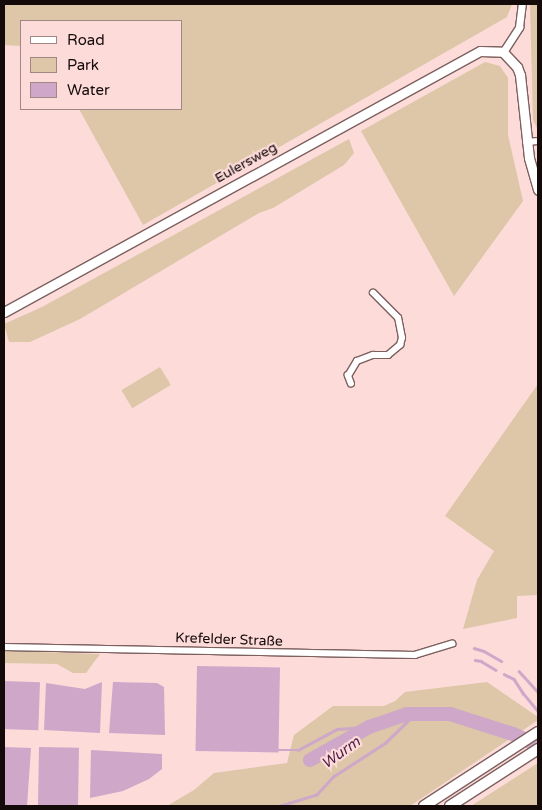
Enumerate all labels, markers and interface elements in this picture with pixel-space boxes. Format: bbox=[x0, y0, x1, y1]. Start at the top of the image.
legend bbox=[20, 20, 182, 110]
text: Road bbox=[67, 31, 105, 49]
text: Park bbox=[67, 56, 99, 74]
text: Water bbox=[67, 81, 110, 99]
street label: Eulersweg bbox=[212, 139, 280, 187]
street label: Krefelder Straße bbox=[175, 630, 283, 650]
water label: Wurm bbox=[318, 733, 364, 773]

